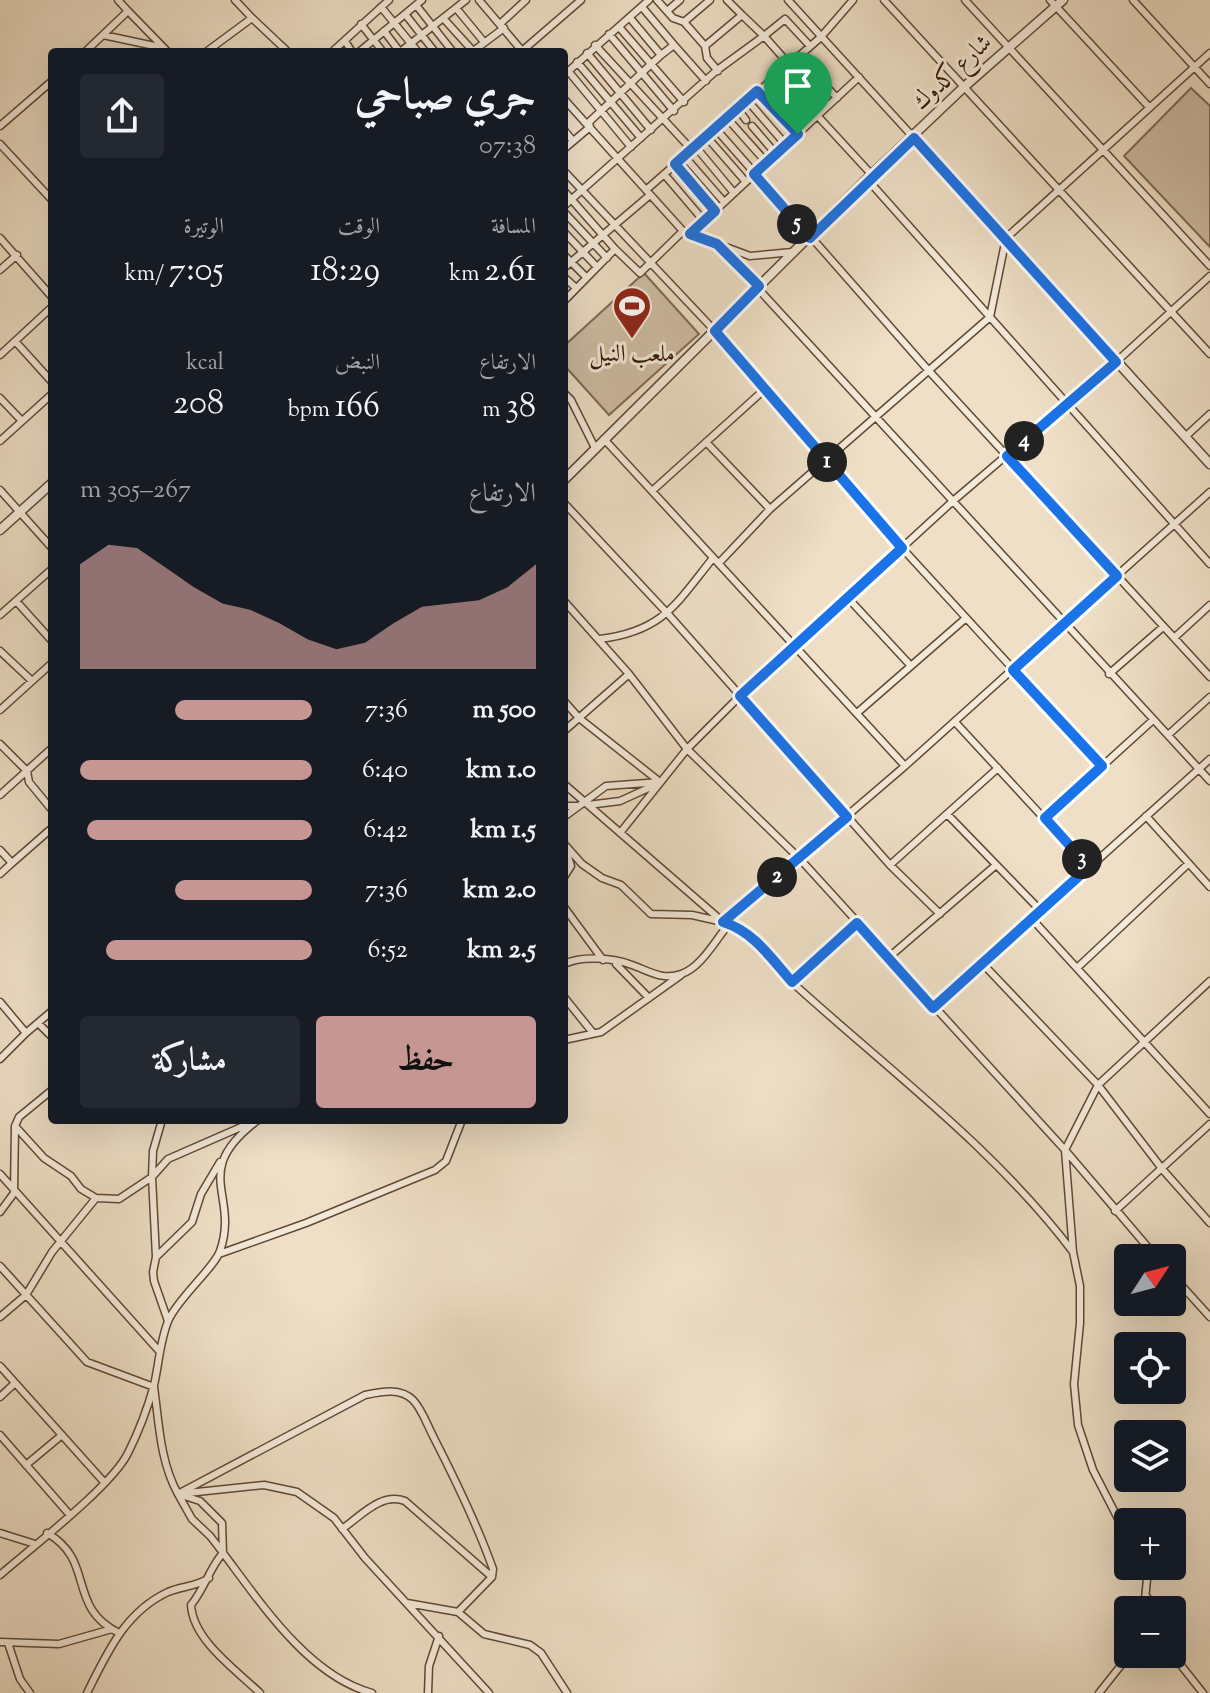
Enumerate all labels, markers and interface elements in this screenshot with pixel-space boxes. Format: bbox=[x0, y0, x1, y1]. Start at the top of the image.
street label: شارع كدوك bbox=[906, 27, 1001, 120]
pin bbox=[764, 52, 832, 134]
icon: arrive bbox=[776, 64, 820, 108]
text: جري صباحي bbox=[355, 66, 536, 129]
button: share bbox=[80, 74, 164, 158]
text: 07:38 bbox=[479, 128, 536, 165]
pin: 5 bbox=[777, 204, 817, 244]
text: 5 bbox=[793, 208, 801, 240]
text: الوتيرة bbox=[183, 212, 224, 244]
text: الوقت bbox=[338, 212, 380, 244]
text: المسافة bbox=[491, 212, 536, 244]
text: 7:05 bbox=[169, 247, 224, 296]
text: 18:29 bbox=[310, 247, 380, 296]
text: 2.61 bbox=[484, 247, 536, 296]
text: /km bbox=[125, 259, 169, 291]
text: km bbox=[449, 259, 484, 291]
sports icon: ملعب النيل bbox=[611, 285, 653, 340]
place label: ملعب النيل bbox=[589, 338, 675, 372]
text: kcal bbox=[186, 348, 224, 380]
text: النبض bbox=[335, 348, 380, 380]
text: الارتفاع bbox=[479, 348, 536, 380]
text: 208 bbox=[173, 380, 224, 429]
text: 166 bbox=[335, 383, 380, 432]
text: 38 bbox=[505, 383, 536, 432]
text: bpm bbox=[288, 395, 335, 427]
text: m bbox=[482, 395, 505, 427]
pin: 4 bbox=[1004, 421, 1044, 461]
text: 4 bbox=[1018, 425, 1030, 457]
pin: 1 bbox=[807, 442, 847, 482]
text: 1 bbox=[823, 446, 831, 478]
text: 267–305 m bbox=[80, 472, 191, 509]
text: الارتفاع bbox=[469, 476, 536, 513]
text: 7:36 bbox=[365, 692, 408, 729]
text: 500 m bbox=[473, 692, 536, 729]
text: 6:40 bbox=[362, 752, 408, 789]
text: 1.0 km bbox=[466, 752, 536, 789]
text: 6:42 bbox=[363, 812, 408, 849]
text: 1.5 km bbox=[470, 812, 536, 849]
pin: 3 bbox=[1062, 839, 1102, 879]
text: 3 bbox=[1078, 843, 1086, 875]
pin: 2 bbox=[757, 857, 797, 897]
text: 2 bbox=[772, 861, 782, 893]
text: 7:36 bbox=[365, 872, 408, 909]
text: 2.0 km bbox=[463, 872, 536, 909]
text: 6:52 bbox=[368, 932, 408, 969]
text: 2.5 km bbox=[467, 932, 536, 969]
button: مشاركة bbox=[80, 1016, 300, 1108]
button: حفظ bbox=[316, 1016, 536, 1108]
north arrow bbox=[1114, 1244, 1186, 1316]
map controls bbox=[1114, 1244, 1186, 1668]
button: locate bbox=[1114, 1332, 1186, 1404]
button: layers bbox=[1114, 1420, 1186, 1492]
button: + bbox=[1114, 1508, 1186, 1580]
button: − bbox=[1114, 1596, 1186, 1668]

